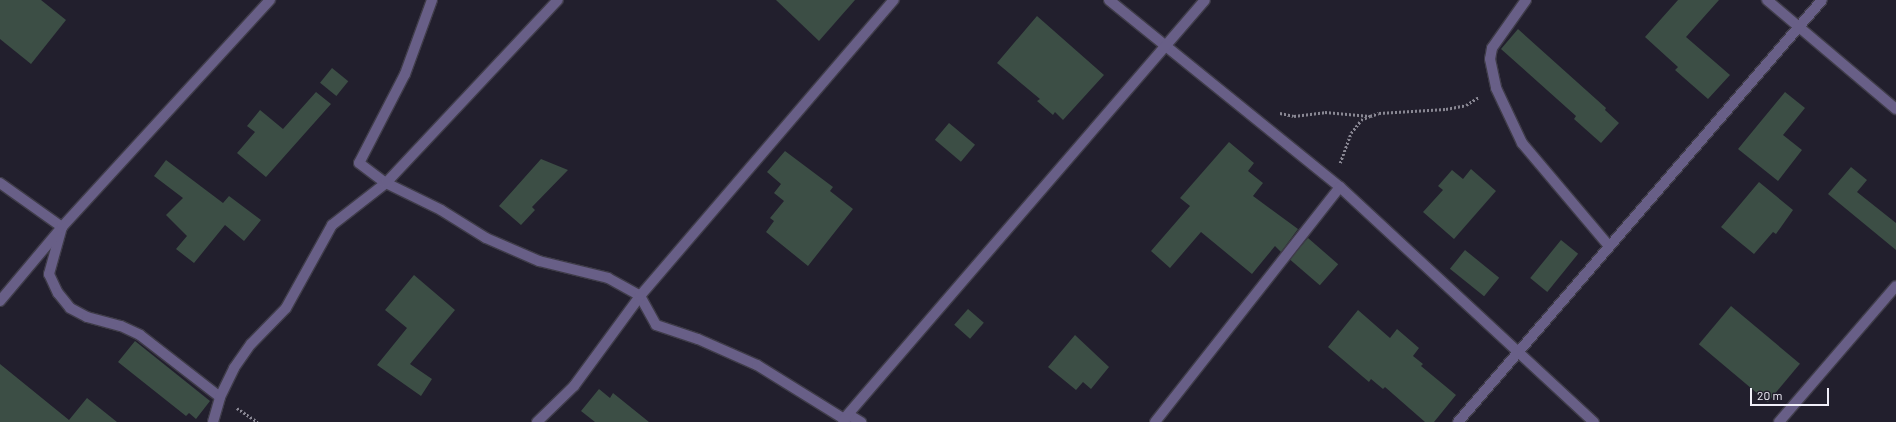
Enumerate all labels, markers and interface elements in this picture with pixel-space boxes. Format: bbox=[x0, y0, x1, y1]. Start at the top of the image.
scale bar bbox=[1752, 380, 1831, 406]
text: 20 m bbox=[1757, 388, 1783, 402]

